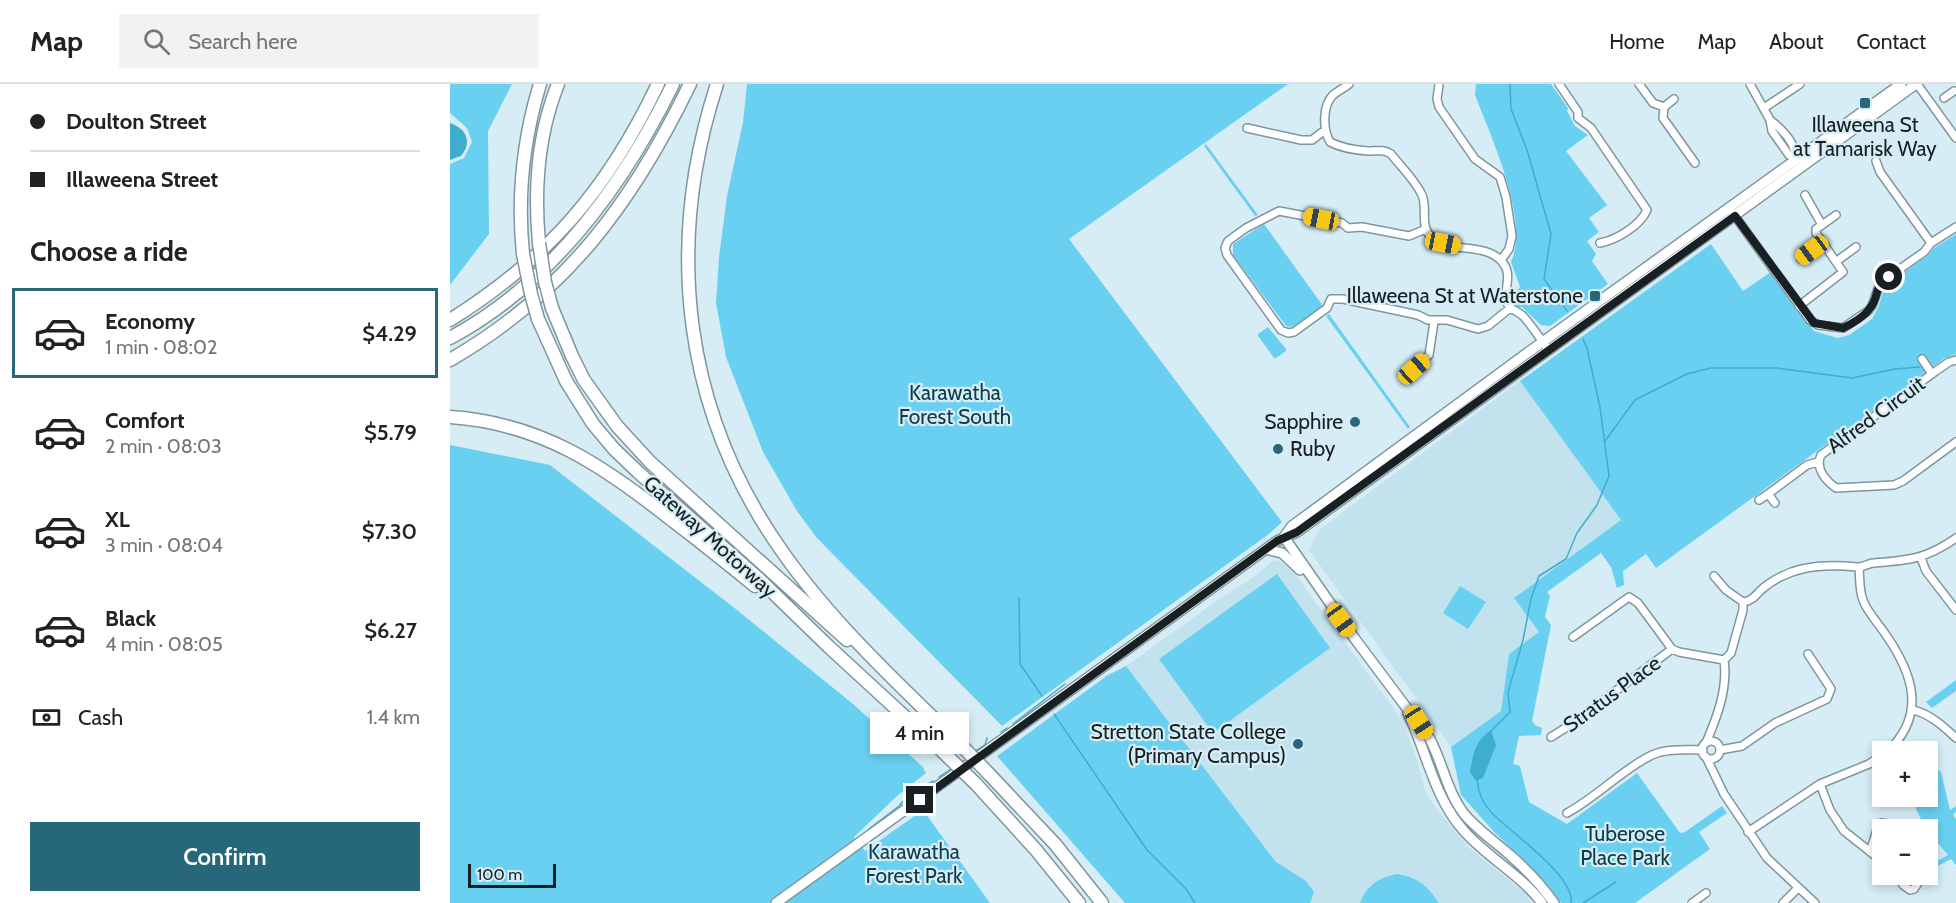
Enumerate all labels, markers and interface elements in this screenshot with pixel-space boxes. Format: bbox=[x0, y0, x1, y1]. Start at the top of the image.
search box bbox=[119, 14, 539, 68]
text: Map bbox=[30, 24, 83, 58]
icon: search bbox=[140, 25, 173, 58]
text: Search here bbox=[188, 28, 297, 55]
text: Home bbox=[1609, 29, 1665, 54]
text: Map bbox=[1698, 29, 1736, 54]
text: About bbox=[1769, 29, 1823, 54]
text: Contact bbox=[1856, 29, 1926, 54]
marker: Illaweena St at Tamarisk Way bbox=[1858, 96, 1872, 110]
text: Doulton Street bbox=[66, 108, 207, 135]
place label: Illaweena St at Tamarisk Way bbox=[1793, 112, 1937, 161]
text: Illaweena Street bbox=[66, 166, 218, 193]
car bbox=[1302, 207, 1340, 231]
car bbox=[1424, 231, 1462, 255]
car bbox=[1792, 232, 1832, 268]
text: Choose a ride bbox=[30, 235, 188, 268]
route start bbox=[1875, 263, 1902, 290]
place label: Illaweena St at Waterstone bbox=[1347, 283, 1583, 308]
marker: Illaweena St at Waterstone bbox=[1588, 289, 1602, 303]
icon: car bbox=[33, 306, 87, 360]
text: Economy bbox=[105, 308, 195, 335]
text: $4.29 bbox=[362, 320, 417, 347]
text: 1 min · 08:02 bbox=[105, 335, 217, 359]
car bbox=[1395, 350, 1433, 388]
street label: Alfred Circuit bbox=[1822, 371, 1929, 458]
park label: Karawatha Forest South bbox=[899, 380, 1011, 429]
icon: car bbox=[33, 405, 87, 459]
text: Comfort bbox=[105, 407, 184, 434]
place label: Sapphire bbox=[1264, 409, 1343, 434]
marker: Sapphire bbox=[1348, 415, 1362, 429]
text: $5.79 bbox=[364, 419, 417, 446]
text: 2 min · 08:03 bbox=[105, 434, 222, 458]
place label: Ruby bbox=[1290, 436, 1336, 461]
marker: Ruby bbox=[1271, 442, 1285, 456]
street label: Gateway Motorway bbox=[639, 470, 782, 603]
icon: car bbox=[33, 504, 87, 558]
text: XL bbox=[105, 506, 130, 533]
text: $7.30 bbox=[362, 518, 417, 545]
text: 3 min · 08:04 bbox=[105, 533, 223, 557]
car bbox=[1323, 600, 1359, 640]
icon: car bbox=[33, 603, 87, 657]
text: Black bbox=[105, 605, 156, 632]
text: $6.27 bbox=[364, 617, 417, 644]
text: 4 min · 08:05 bbox=[105, 632, 223, 656]
street label: Stratus Place bbox=[1558, 650, 1665, 737]
icon: cash bbox=[30, 701, 63, 734]
car bbox=[1402, 702, 1436, 742]
text: Cash bbox=[78, 704, 123, 731]
text: 1.4 km bbox=[367, 705, 420, 729]
callout: 4 min bbox=[870, 713, 970, 755]
place label: Stretton State College (Primary Campus) bbox=[1090, 719, 1286, 768]
text: 4 min bbox=[895, 721, 944, 745]
marker: Stretton State College (Primary Campus) bbox=[1291, 737, 1305, 751]
map controls bbox=[1872, 741, 1938, 885]
button: + bbox=[1872, 741, 1938, 807]
route end bbox=[906, 786, 933, 813]
button: − bbox=[1872, 819, 1938, 885]
park label: Tuberose Place Park bbox=[1580, 821, 1670, 870]
button: Confirm bbox=[30, 822, 420, 891]
park label: Karawatha Forest Park bbox=[865, 839, 963, 888]
scale bar bbox=[468, 861, 556, 888]
text: 100 m bbox=[477, 865, 522, 884]

